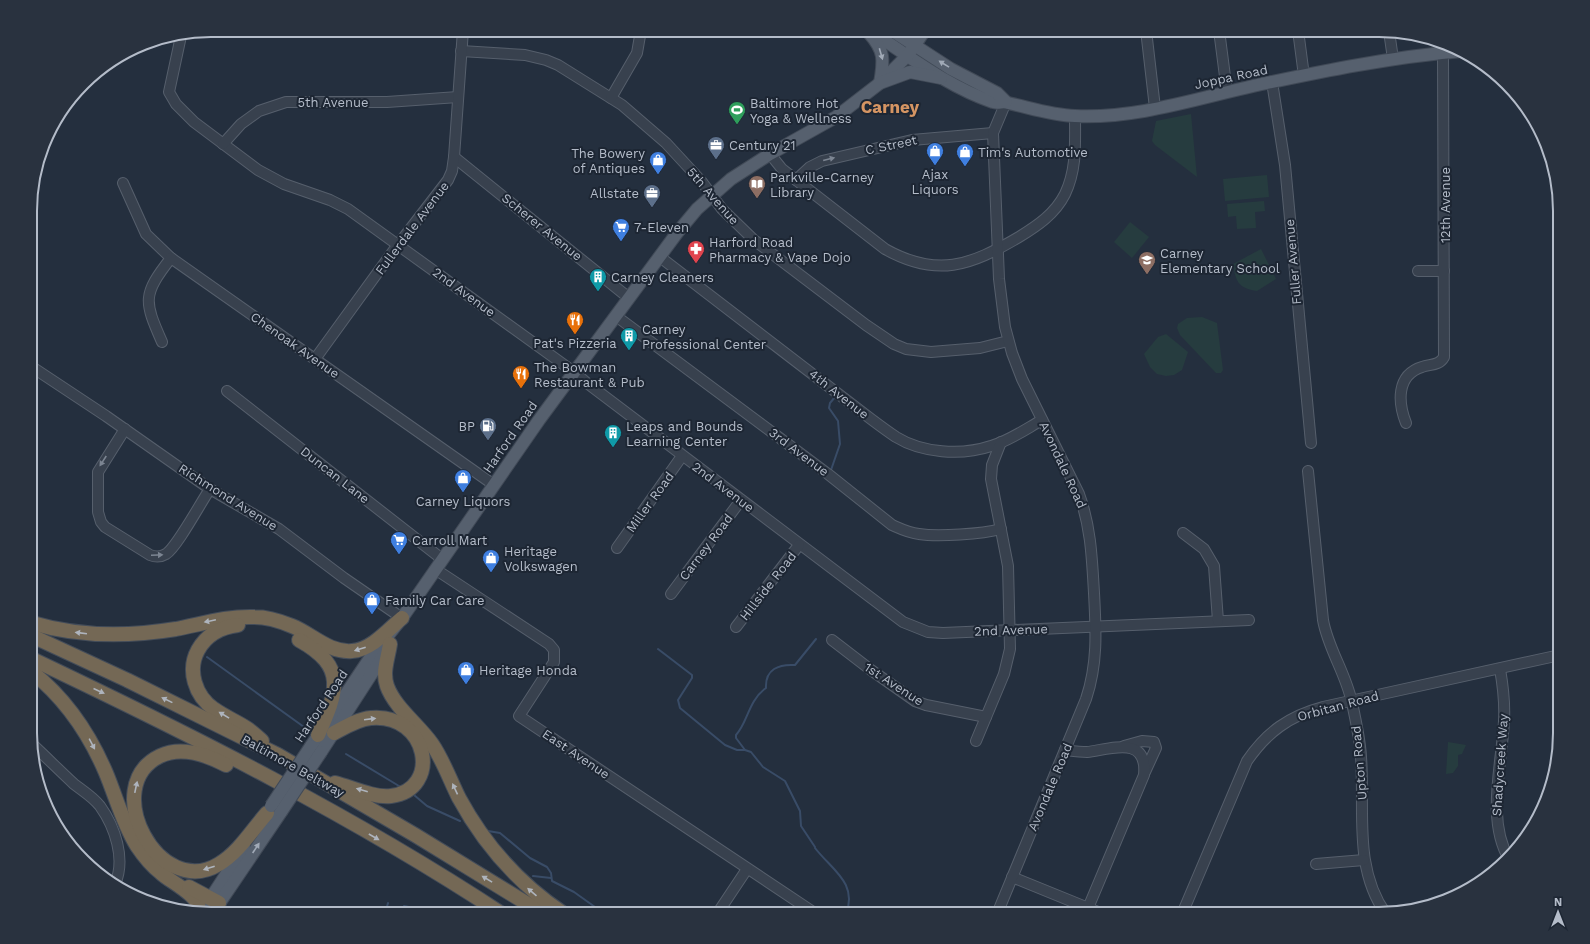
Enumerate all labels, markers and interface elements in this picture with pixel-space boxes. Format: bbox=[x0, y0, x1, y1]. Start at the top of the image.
one-way arrow bbox=[878, 49, 884, 61]
one-way arrow bbox=[939, 60, 949, 68]
street label: Joppa Road bbox=[1193, 62, 1269, 92]
street label: 5th Avenue bbox=[298, 95, 368, 110]
place label: Baltimore Hot Yoga & Wellness bbox=[750, 96, 852, 126]
district label: Carney bbox=[861, 97, 920, 117]
sports icon: Baltimore Hot Yoga & Wellness bbox=[727, 100, 747, 125]
street label: C Street bbox=[864, 132, 919, 158]
office icon: Century 21 bbox=[706, 135, 726, 160]
place label: Century 21 bbox=[729, 138, 796, 153]
shop icon: Ajax Liquors bbox=[925, 141, 945, 166]
shop icon: Tim's Automotive bbox=[955, 142, 975, 167]
place label: Tim's Automotive bbox=[978, 145, 1088, 160]
place label: The Bowery of Antiques bbox=[571, 146, 645, 176]
shop icon: The Bowery of Antiques bbox=[648, 150, 668, 175]
one-way arrow bbox=[823, 156, 835, 162]
street label: 5th Avenue bbox=[684, 164, 742, 228]
place label: Ajax Liquors bbox=[911, 167, 959, 197]
street label: 12th Avenue bbox=[1438, 167, 1453, 243]
place label: Parkville-Carney Library bbox=[770, 170, 874, 200]
library icon: Parkville-Carney Library bbox=[747, 174, 767, 199]
street label: Fullerdale Avenue bbox=[372, 178, 452, 278]
office icon: Allstate bbox=[642, 183, 662, 208]
place label: Allstate bbox=[590, 186, 639, 201]
street label: Scherer Avenue bbox=[499, 190, 585, 264]
supermarket icon: 7-Eleven bbox=[611, 217, 631, 242]
street label: Fuller Avenue bbox=[1282, 219, 1304, 305]
place label: 7-Eleven bbox=[634, 220, 689, 235]
place label: Harford Road Pharmacy & Vape Dojo bbox=[709, 235, 851, 265]
pharmacy icon: Harford Road Pharmacy & Vape Dojo bbox=[686, 239, 706, 264]
place label: Carney Elementary School bbox=[1160, 246, 1280, 276]
school or university icon: Carney Elementary School bbox=[1137, 250, 1157, 275]
street label: 2nd Avenue bbox=[430, 264, 498, 320]
building icon: Carney Cleaners bbox=[588, 267, 608, 292]
place label: Carney Cleaners bbox=[611, 270, 714, 285]
street label: Chenoak Avenue bbox=[248, 309, 342, 381]
restaurant icon: Pat's Pizzeria bbox=[565, 310, 585, 335]
place label: Carney Professional Center bbox=[642, 322, 766, 352]
building icon: Carney Professional Center bbox=[619, 326, 639, 351]
place label: Pat's Pizzeria bbox=[533, 336, 617, 351]
place label: The Bowman Restaurant & Pub bbox=[534, 360, 645, 390]
restaurant icon: The Bowman Restaurant & Pub bbox=[511, 364, 531, 389]
street label: 4th Avenue bbox=[806, 366, 872, 422]
street label: Harford Road bbox=[480, 398, 540, 476]
fuel station icon: BP bbox=[478, 416, 498, 441]
place label: BP bbox=[459, 419, 475, 434]
place label: Leaps and Bounds Learning Center bbox=[626, 419, 743, 449]
street label: Avondale Road bbox=[1036, 419, 1090, 511]
building icon: Leaps and Bounds Learning Center bbox=[603, 423, 623, 448]
street label: 3rd Avenue bbox=[766, 425, 832, 479]
street label: Duncan Lane bbox=[298, 443, 372, 507]
one-way arrow bbox=[100, 455, 107, 467]
street label: 2nd Avenue bbox=[689, 459, 757, 515]
street label: Richmond Avenue bbox=[176, 461, 280, 533]
shop icon: Carney Liquors bbox=[453, 468, 473, 493]
street label: Miller Road bbox=[623, 469, 677, 535]
place label: Carney Liquors bbox=[416, 494, 511, 509]
street label: Carney Road bbox=[676, 511, 736, 583]
supermarket icon: Carroll Mart bbox=[389, 530, 409, 555]
place label: Carroll Mart bbox=[412, 533, 488, 548]
place label: Heritage Volkswagen bbox=[504, 544, 578, 574]
shop icon: Heritage Volkswagen bbox=[481, 548, 501, 573]
street label: Hillside Road bbox=[737, 549, 799, 623]
one-way arrow bbox=[151, 552, 164, 558]
shop icon: Family Car Care bbox=[362, 590, 382, 615]
place label: Family Car Care bbox=[385, 593, 485, 608]
one-way arrow bbox=[204, 619, 216, 625]
street label: 2nd Avenue bbox=[974, 621, 1048, 639]
one-way arrow bbox=[75, 630, 87, 636]
one-way arrow bbox=[353, 646, 365, 652]
street label: 1st Avenue bbox=[862, 659, 926, 709]
shop icon: Heritage Honda bbox=[456, 660, 476, 685]
place label: Heritage Honda bbox=[479, 663, 578, 678]
street label: Harford Road bbox=[291, 667, 351, 745]
one-way arrow bbox=[93, 688, 104, 694]
street label: Orbitan Road bbox=[1296, 688, 1380, 724]
one-way arrow bbox=[162, 697, 173, 703]
one-way arrow bbox=[218, 712, 230, 719]
street label: Shadycreek Way bbox=[1489, 713, 1511, 817]
one-way arrow bbox=[364, 716, 376, 722]
street label: Upton Road bbox=[1348, 725, 1370, 801]
street label: East Avenue bbox=[540, 726, 612, 782]
street label: Baltimore Beltway bbox=[239, 731, 347, 801]
one-way arrow bbox=[88, 738, 95, 750]
street label: Avondale Road bbox=[1025, 741, 1075, 833]
one-way arrow bbox=[133, 781, 139, 793]
one-way arrow bbox=[452, 783, 458, 794]
one-way arrow bbox=[356, 787, 368, 793]
one-way arrow bbox=[369, 834, 380, 841]
one-way arrow bbox=[252, 843, 260, 853]
one-way arrow bbox=[203, 865, 215, 871]
one-way arrow bbox=[482, 875, 492, 883]
one-way arrow bbox=[527, 887, 538, 896]
north arrow bbox=[1538, 892, 1578, 932]
text: N bbox=[1554, 896, 1562, 909]

